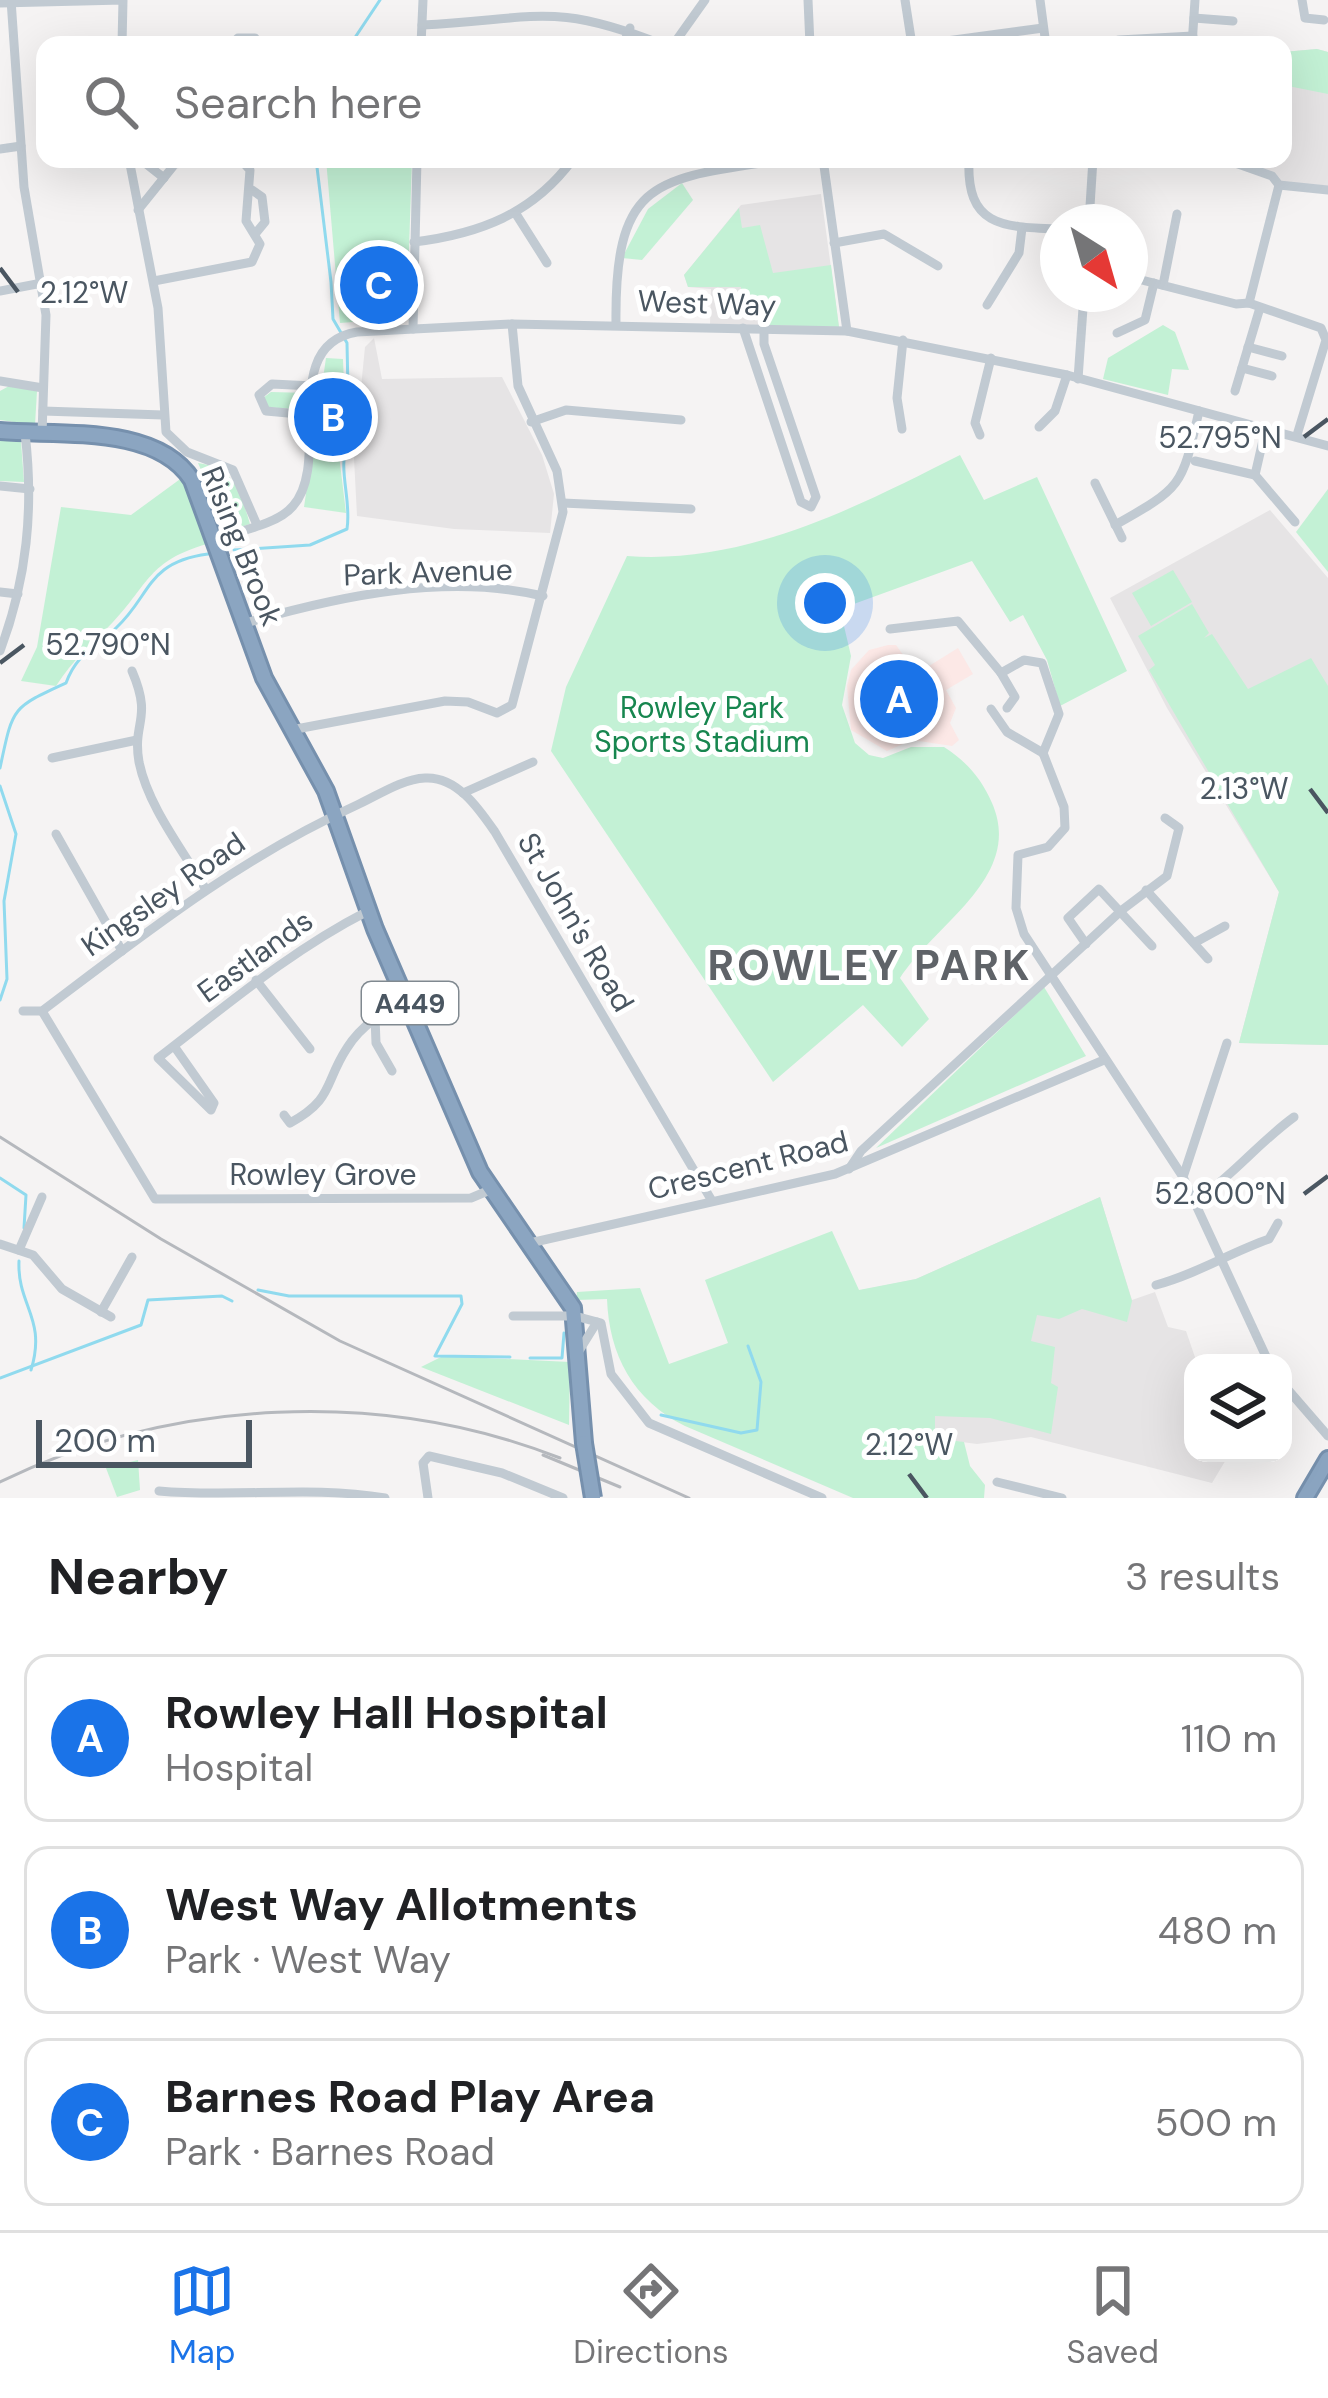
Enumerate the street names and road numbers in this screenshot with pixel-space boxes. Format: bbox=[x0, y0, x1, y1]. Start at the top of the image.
street label: West Way bbox=[637, 281, 777, 325]
street label: Rising Brook bbox=[192, 461, 292, 631]
street label: Park Avenue bbox=[343, 550, 513, 594]
street label: Kingsley Road bbox=[73, 823, 253, 965]
street label: St John's Road bbox=[509, 825, 643, 1019]
street label: Eastlands bbox=[190, 901, 320, 1011]
road number: A449 bbox=[362, 982, 458, 1024]
street label: Crescent Road bbox=[644, 1121, 852, 1209]
street label: Rowley Grove bbox=[229, 1155, 417, 1194]

